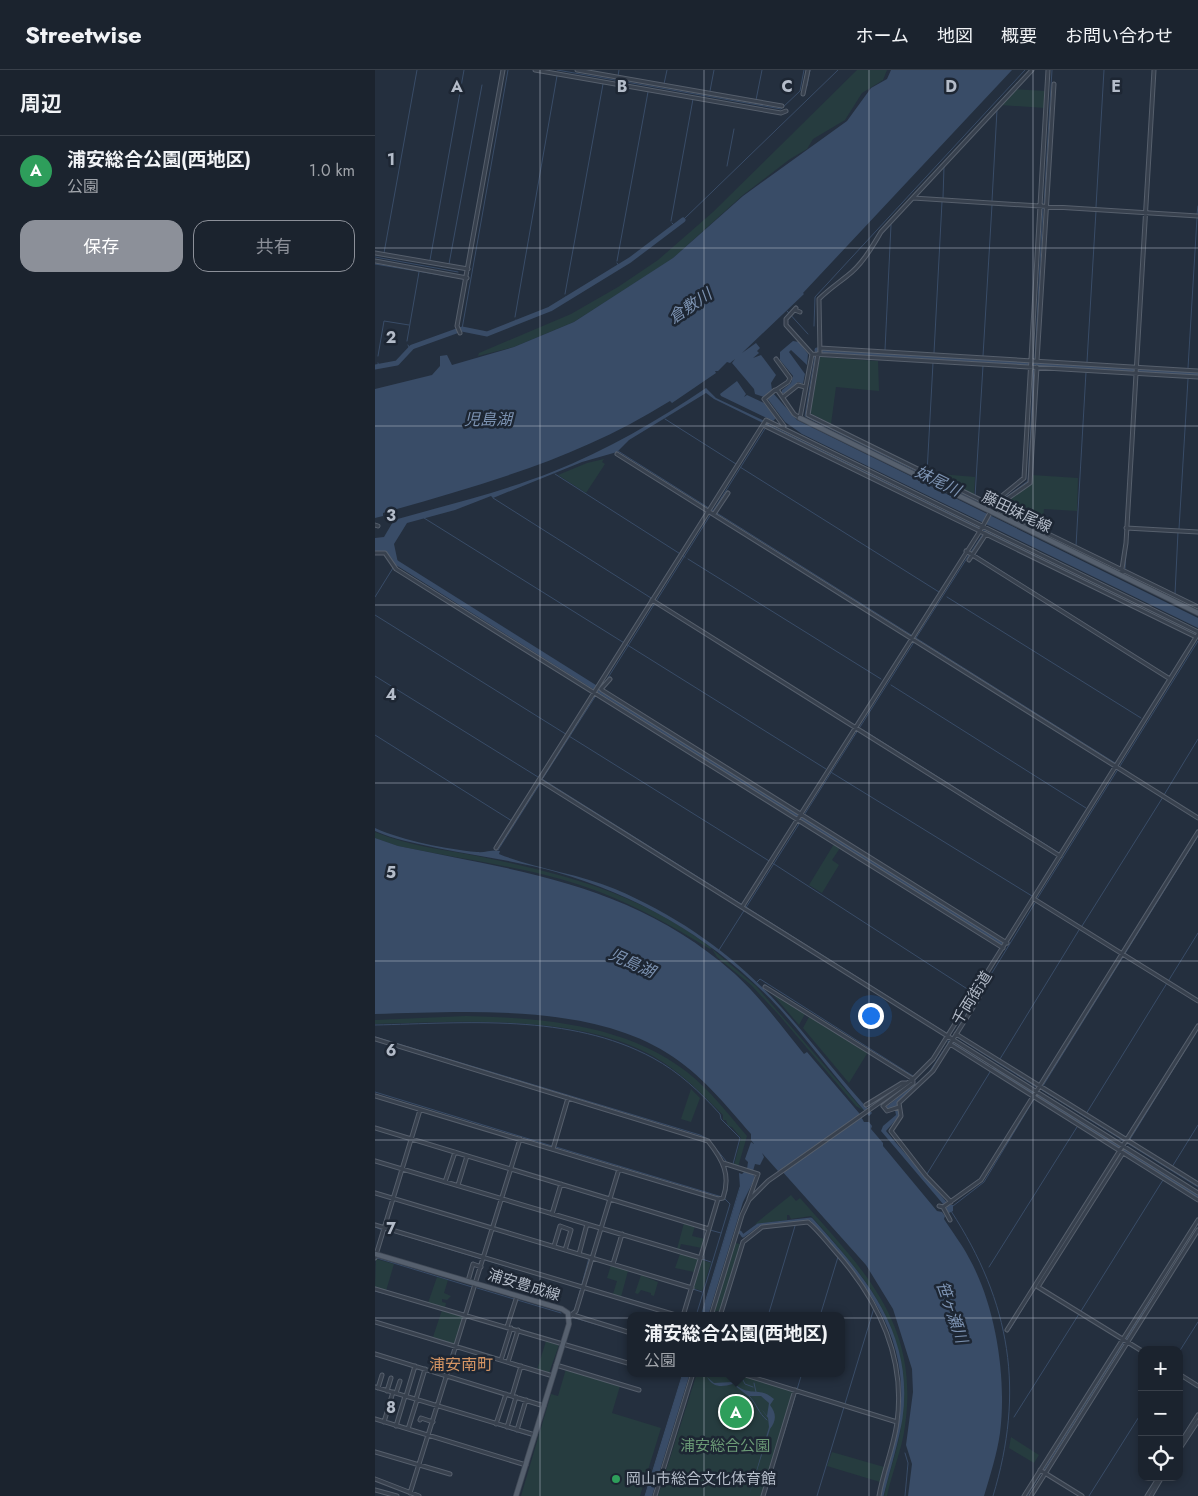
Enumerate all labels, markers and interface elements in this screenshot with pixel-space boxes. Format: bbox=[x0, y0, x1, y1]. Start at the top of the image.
text: Streetwise bbox=[25, 17, 142, 52]
text: ホーム bbox=[856, 23, 909, 49]
text: 地図 bbox=[937, 23, 973, 49]
text: 概要 bbox=[1001, 23, 1037, 49]
text: お問い合わせ bbox=[1065, 23, 1173, 49]
text: A bbox=[450, 75, 463, 98]
text: B bbox=[617, 75, 627, 98]
text: C bbox=[781, 75, 793, 98]
text: D bbox=[945, 75, 957, 98]
text: E bbox=[1111, 75, 1121, 98]
text: 周辺 bbox=[20, 89, 62, 119]
text: 浦安総合公園(西地区) bbox=[67, 146, 251, 173]
text: 1 bbox=[387, 148, 395, 171]
text: A bbox=[30, 159, 42, 182]
text: 1.0 km bbox=[309, 159, 355, 182]
text: 公園 bbox=[67, 175, 99, 198]
button: 保存 bbox=[20, 220, 183, 272]
button: 共有 bbox=[193, 220, 355, 272]
water label: 倉敷川 bbox=[664, 282, 718, 329]
text: 2 bbox=[386, 326, 396, 349]
water label: 児島湖 bbox=[464, 408, 515, 431]
water label: 妹尾川 bbox=[911, 460, 966, 503]
street label: 藤田妹尾線 bbox=[978, 486, 1056, 538]
text: 3 bbox=[386, 504, 396, 527]
text: 4 bbox=[385, 683, 397, 706]
text: 5 bbox=[386, 861, 396, 884]
water label: 児島湖 bbox=[605, 943, 661, 984]
street label: 千両街道 bbox=[947, 967, 997, 1029]
your location bbox=[858, 1003, 884, 1029]
text: 6 bbox=[386, 1039, 396, 1062]
text: 7 bbox=[386, 1217, 396, 1240]
street label: 浦安豊成線 bbox=[485, 1264, 563, 1306]
water label: 笹ヶ瀬川 bbox=[931, 1278, 974, 1348]
popup bbox=[627, 1312, 845, 1377]
text: 浦安総合公園(西地区) bbox=[644, 1320, 828, 1347]
map controls bbox=[1138, 1346, 1183, 1481]
button: + bbox=[1138, 1346, 1183, 1391]
text: 公園 bbox=[644, 1349, 676, 1372]
district label: 浦安南町 bbox=[429, 1353, 493, 1376]
button: − bbox=[1138, 1391, 1183, 1436]
pin: A bbox=[720, 1393, 752, 1431]
text: 8 bbox=[386, 1396, 396, 1419]
park label: 浦安総合公園 bbox=[680, 1435, 770, 1457]
button: locate bbox=[1138, 1436, 1183, 1481]
place label: 岡山市総合文化体育館 bbox=[626, 1468, 776, 1490]
marker: 岡山市総合文化体育館 bbox=[610, 1473, 622, 1485]

